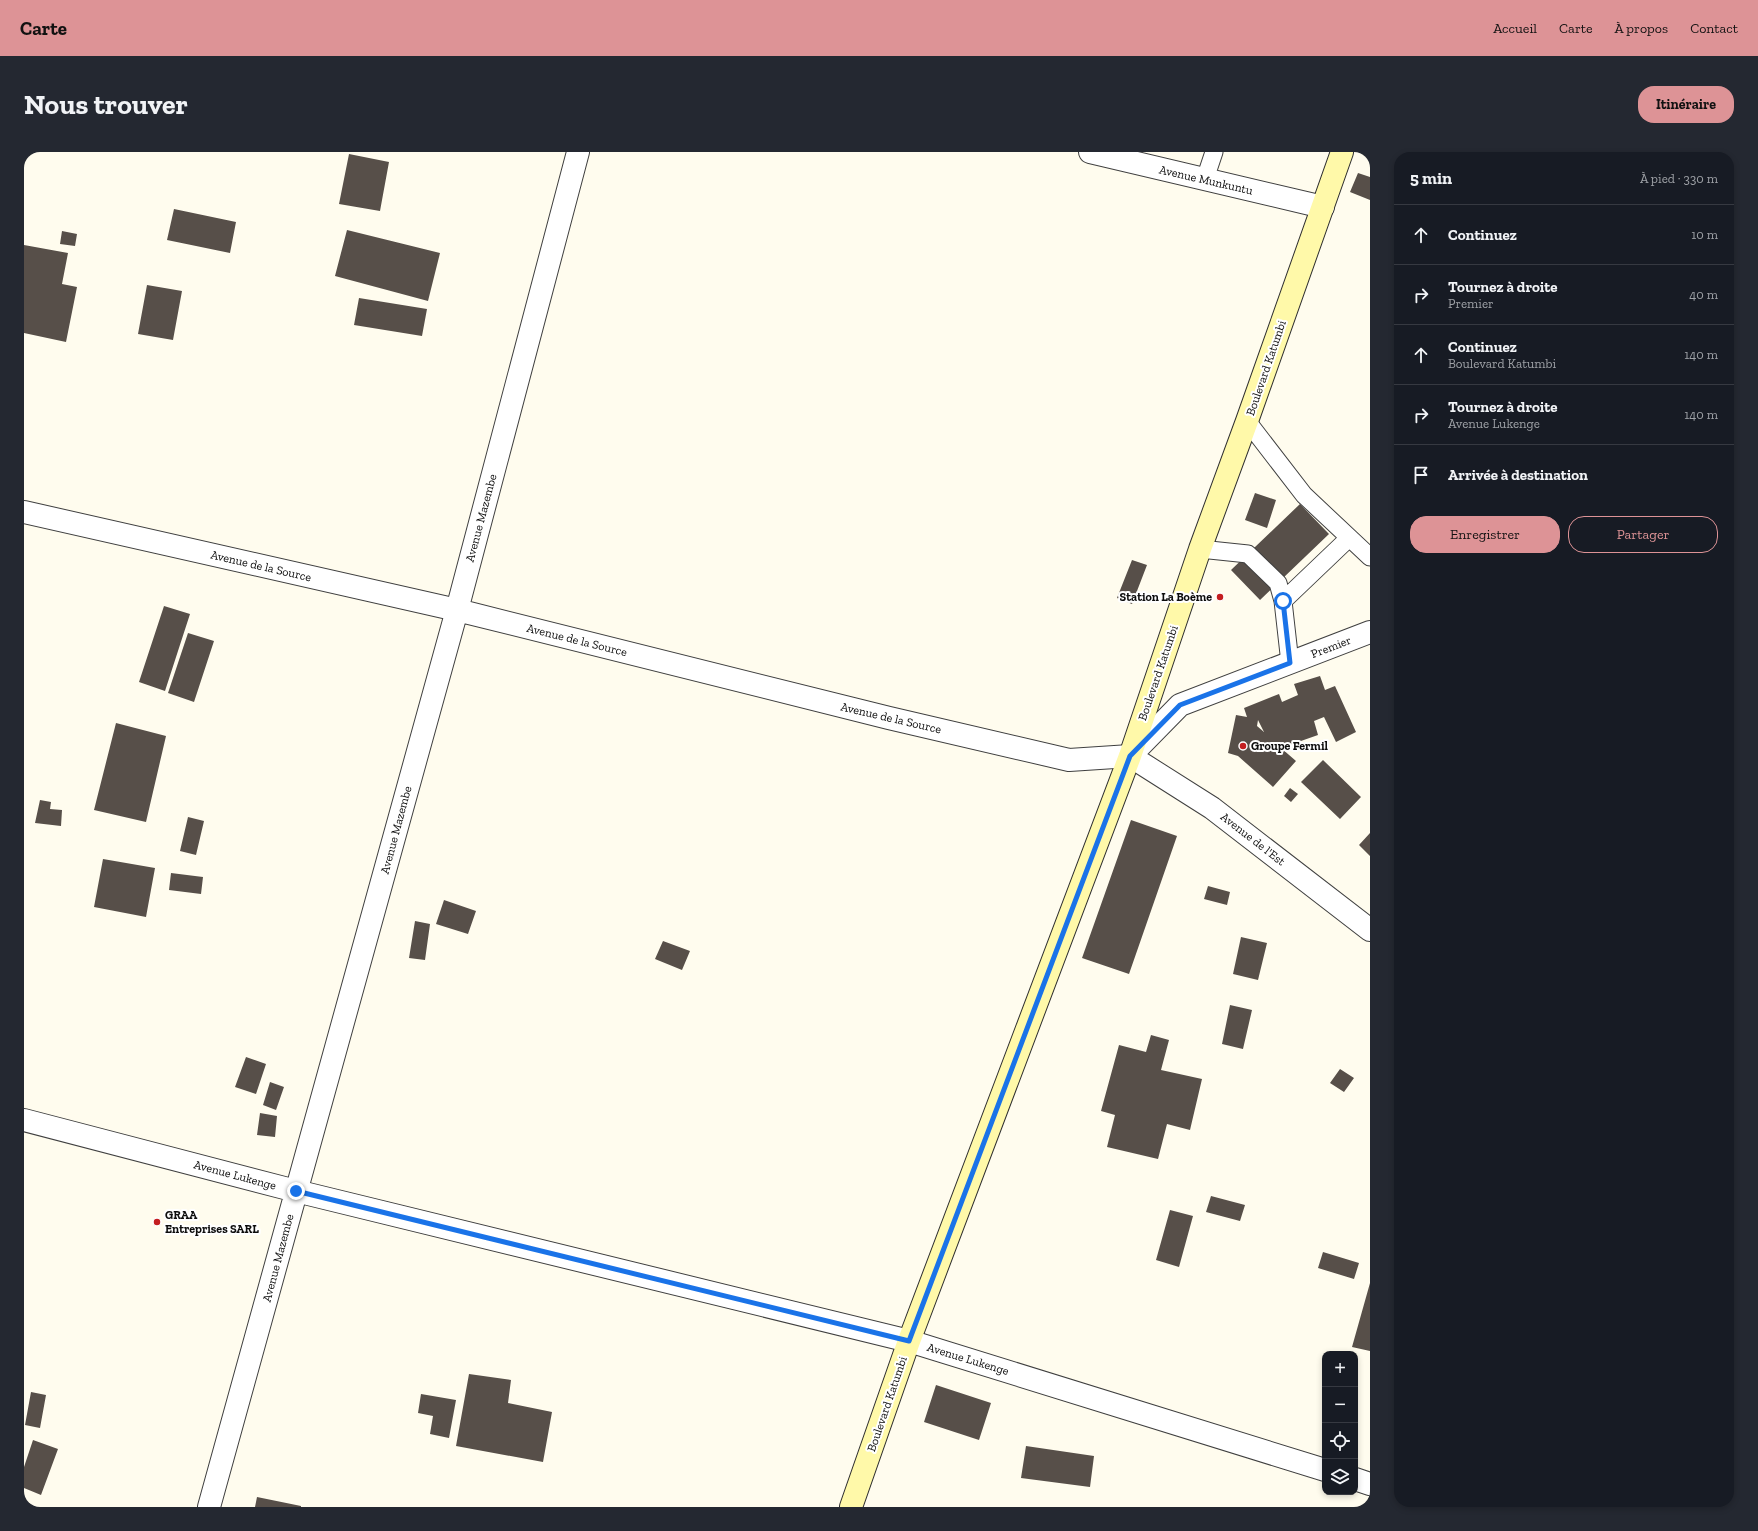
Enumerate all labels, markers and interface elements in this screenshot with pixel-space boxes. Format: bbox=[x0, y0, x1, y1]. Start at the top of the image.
text: Carte bbox=[20, 17, 67, 40]
text: Accueil bbox=[1493, 20, 1537, 37]
text: Carte bbox=[1559, 20, 1593, 37]
text: À propos bbox=[1615, 20, 1668, 37]
text: Contact bbox=[1690, 20, 1738, 37]
button: Itinéraire bbox=[1638, 86, 1734, 123]
text: Nous trouver bbox=[24, 88, 188, 121]
street label: Avenue Munkuntu bbox=[1158, 162, 1254, 198]
text: 5 min bbox=[1410, 168, 1452, 188]
text: À pied · 330 m bbox=[1640, 171, 1718, 186]
icon: ahead bbox=[1410, 224, 1432, 246]
text: Continuez bbox=[1448, 226, 1517, 244]
text: 10 m bbox=[1691, 227, 1718, 242]
text: Tournez à droite bbox=[1448, 278, 1558, 296]
icon: right bbox=[1410, 284, 1432, 306]
text: 40 m bbox=[1689, 287, 1718, 302]
text: Premier bbox=[1448, 296, 1493, 311]
street label: Boulevard Katumbi bbox=[1243, 318, 1289, 417]
text: Continuez bbox=[1448, 338, 1517, 356]
icon: ahead bbox=[1410, 344, 1432, 366]
text: 140 m bbox=[1684, 347, 1718, 362]
text: Boulevard Katumbi bbox=[1448, 356, 1556, 371]
text: Tournez à droite bbox=[1448, 398, 1558, 416]
icon: right bbox=[1410, 404, 1432, 426]
text: 140 m bbox=[1684, 407, 1718, 422]
text: Avenue Lukenge bbox=[1448, 416, 1540, 431]
icon: arrive bbox=[1410, 464, 1432, 486]
text: Arrivée à destination bbox=[1448, 466, 1588, 484]
street label: Avenue Mazembe bbox=[463, 472, 500, 564]
button: Enregistrer bbox=[1410, 516, 1560, 553]
button: Partager bbox=[1568, 516, 1718, 553]
street label: Avenue de la Source bbox=[209, 548, 313, 584]
place label: Station La Boème bbox=[1120, 590, 1212, 604]
marker: Station La Boème bbox=[1215, 592, 1225, 602]
route start bbox=[1274, 592, 1292, 610]
street label: Avenue de la Source bbox=[525, 621, 629, 659]
street label: Boulevard Katumbi bbox=[1135, 623, 1181, 722]
street label: Premier bbox=[1309, 633, 1353, 661]
street label: Avenue de la Source bbox=[839, 700, 943, 736]
place label: Groupe Fermil bbox=[1251, 739, 1328, 753]
marker: Groupe Fermil bbox=[1238, 741, 1248, 751]
street label: Avenue Mazembe bbox=[378, 784, 415, 876]
street label: Avenue de l'Est bbox=[1218, 810, 1288, 869]
street label: Avenue Lukenge bbox=[192, 1157, 278, 1193]
route end bbox=[287, 1182, 305, 1200]
place label: GRAA Entreprises SARL bbox=[165, 1208, 259, 1236]
street label: Avenue Mazembe bbox=[260, 1212, 297, 1304]
marker: GRAA Entreprises SARL bbox=[152, 1217, 162, 1227]
street label: Avenue Lukenge bbox=[925, 1340, 1011, 1378]
map controls bbox=[1322, 1351, 1358, 1495]
button: + bbox=[1322, 1351, 1358, 1387]
street label: Boulevard Katumbi bbox=[864, 1354, 910, 1453]
button: − bbox=[1322, 1387, 1358, 1423]
button: locate bbox=[1322, 1423, 1358, 1459]
button: layers bbox=[1322, 1459, 1358, 1495]

